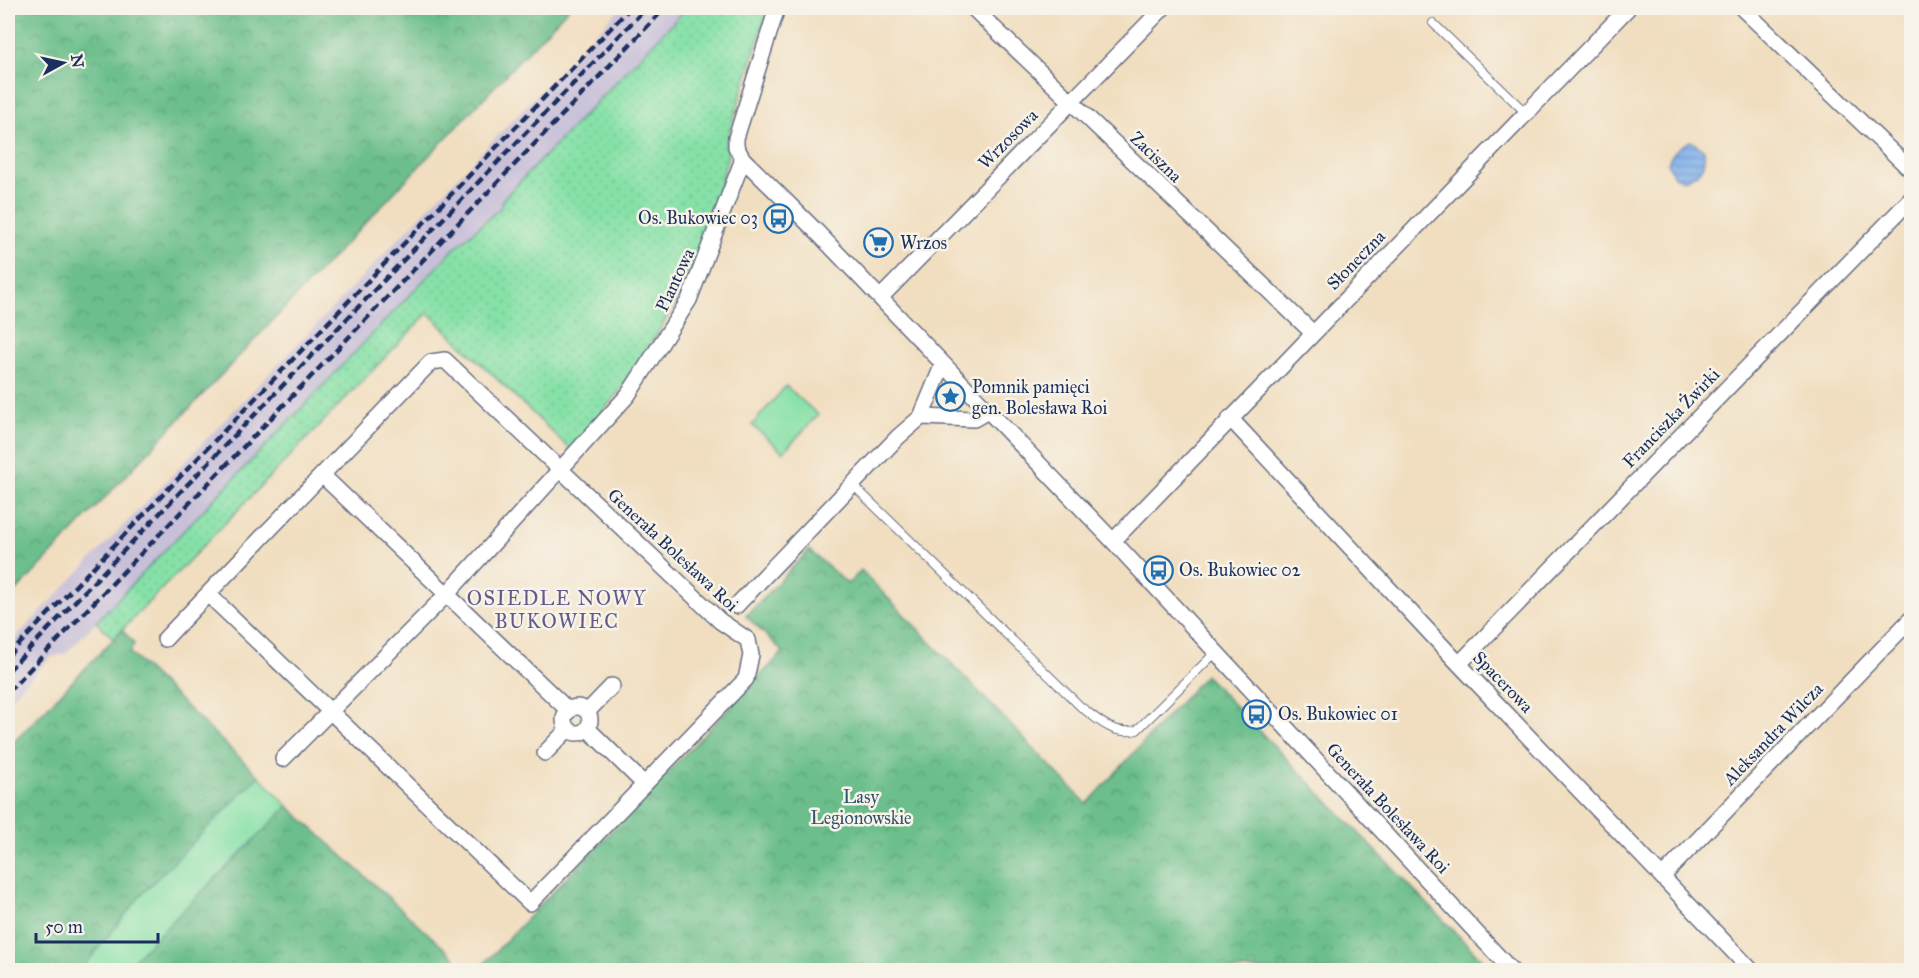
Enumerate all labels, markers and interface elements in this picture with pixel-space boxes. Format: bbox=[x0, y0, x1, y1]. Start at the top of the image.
north arrow bbox=[33, 33, 93, 93]
text: N bbox=[67, 53, 88, 69]
street label: Wrzosowa bbox=[973, 104, 1043, 174]
street label: Zaciszna bbox=[1125, 127, 1187, 187]
bus stop icon: Os. Bukowiec 03 bbox=[763, 202, 795, 234]
place label: Os. Bukowiec 03 bbox=[638, 207, 758, 229]
street label: Słoneczna bbox=[1322, 225, 1390, 295]
supermarket icon: Wrzos bbox=[863, 227, 895, 259]
place label: Wrzos bbox=[900, 232, 947, 254]
street label: Plantowa bbox=[651, 245, 699, 315]
street label: Franciszka Żwirki bbox=[1617, 363, 1724, 473]
place label: Pomnik pamięci gen. Bolesława Roi bbox=[972, 376, 1107, 420]
place icon: Pomnik pamięci gen. Bolesława Roi bbox=[935, 381, 967, 413]
street label: Generała Bolesława Roi bbox=[603, 484, 743, 616]
bus stop icon: Os. Bukowiec 02 bbox=[1142, 554, 1174, 586]
place label: Os. Bukowiec 02 bbox=[1179, 559, 1301, 581]
district label: OSIEDLE NOWY BUKOWIEC bbox=[467, 586, 647, 633]
street label: Spacerowa bbox=[1468, 647, 1538, 718]
street label: Aleksandra Wilcza bbox=[1718, 678, 1828, 791]
bus stop icon: Os. Bukowiec 01 bbox=[1241, 698, 1273, 730]
place label: Os. Bukowiec 01 bbox=[1278, 703, 1398, 725]
street label: Generała Bolesława Roi bbox=[1322, 738, 1454, 878]
park label: Lasy Legionowskie bbox=[810, 786, 912, 830]
scale bar bbox=[36, 906, 158, 944]
text: 50 m bbox=[45, 916, 83, 938]

